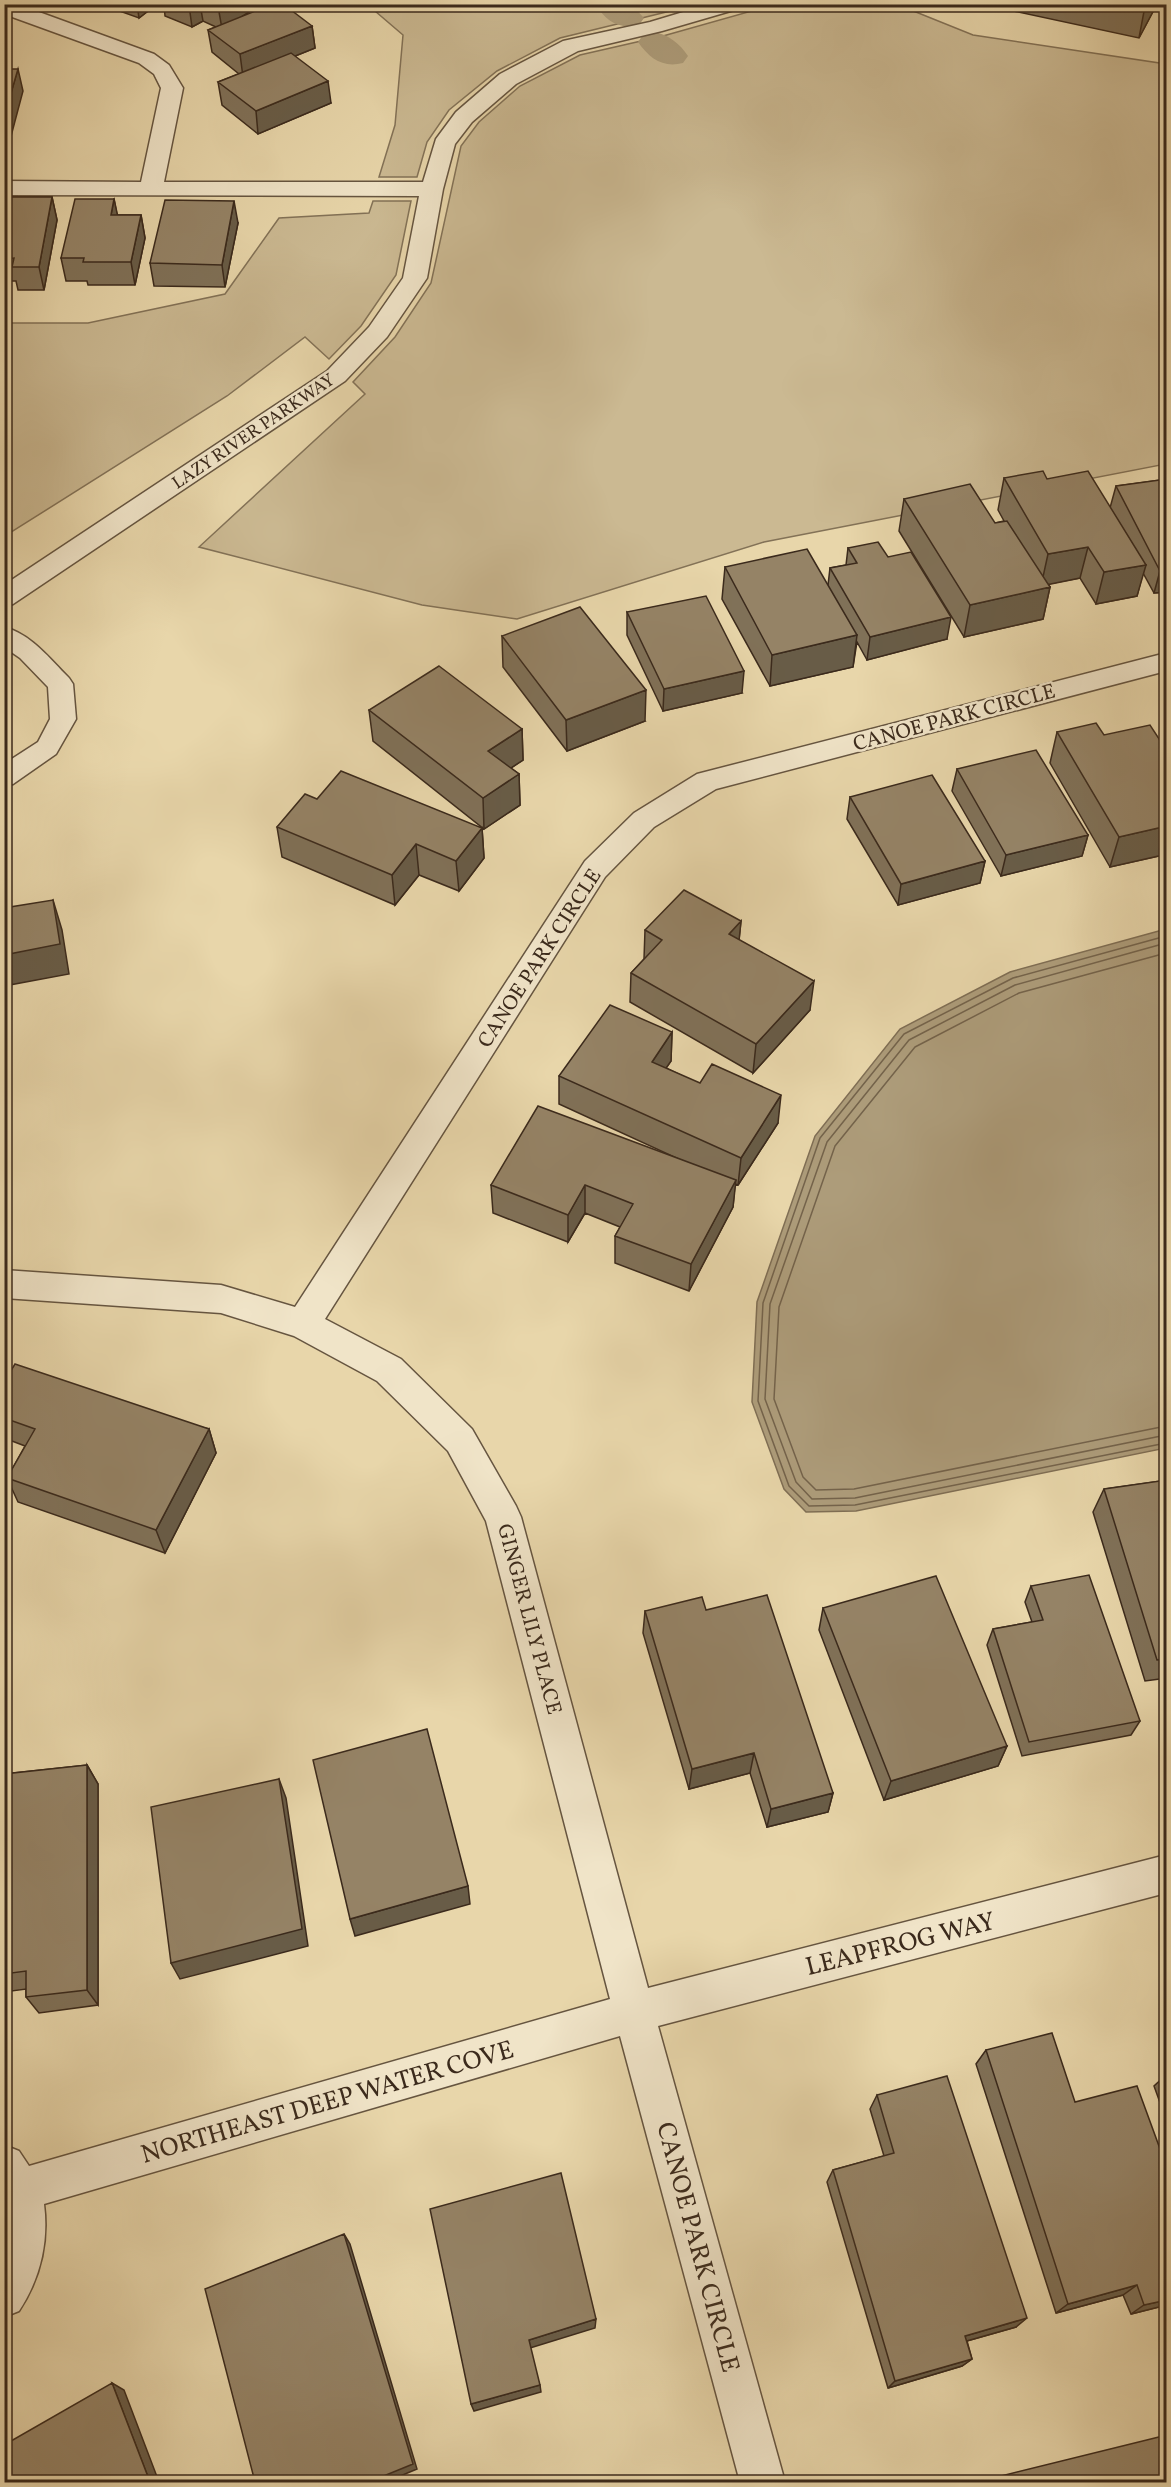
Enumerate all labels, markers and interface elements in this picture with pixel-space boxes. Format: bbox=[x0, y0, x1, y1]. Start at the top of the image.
street label: LAZY RIVER PARKWAY bbox=[168, 368, 340, 496]
street label: CANOE PARK CIRCLE bbox=[850, 678, 1059, 759]
street label: CANOE PARK CIRCLE bbox=[471, 864, 609, 1054]
street label: GINGER LILY PLACE bbox=[489, 1521, 568, 1718]
street label: LEAPFROG WAY bbox=[802, 1904, 999, 1986]
street label: NORTHEAST DEEP WATER COVE bbox=[137, 2032, 518, 2173]
street label: CANOE PARK CIRCLE bbox=[646, 2118, 748, 2377]

